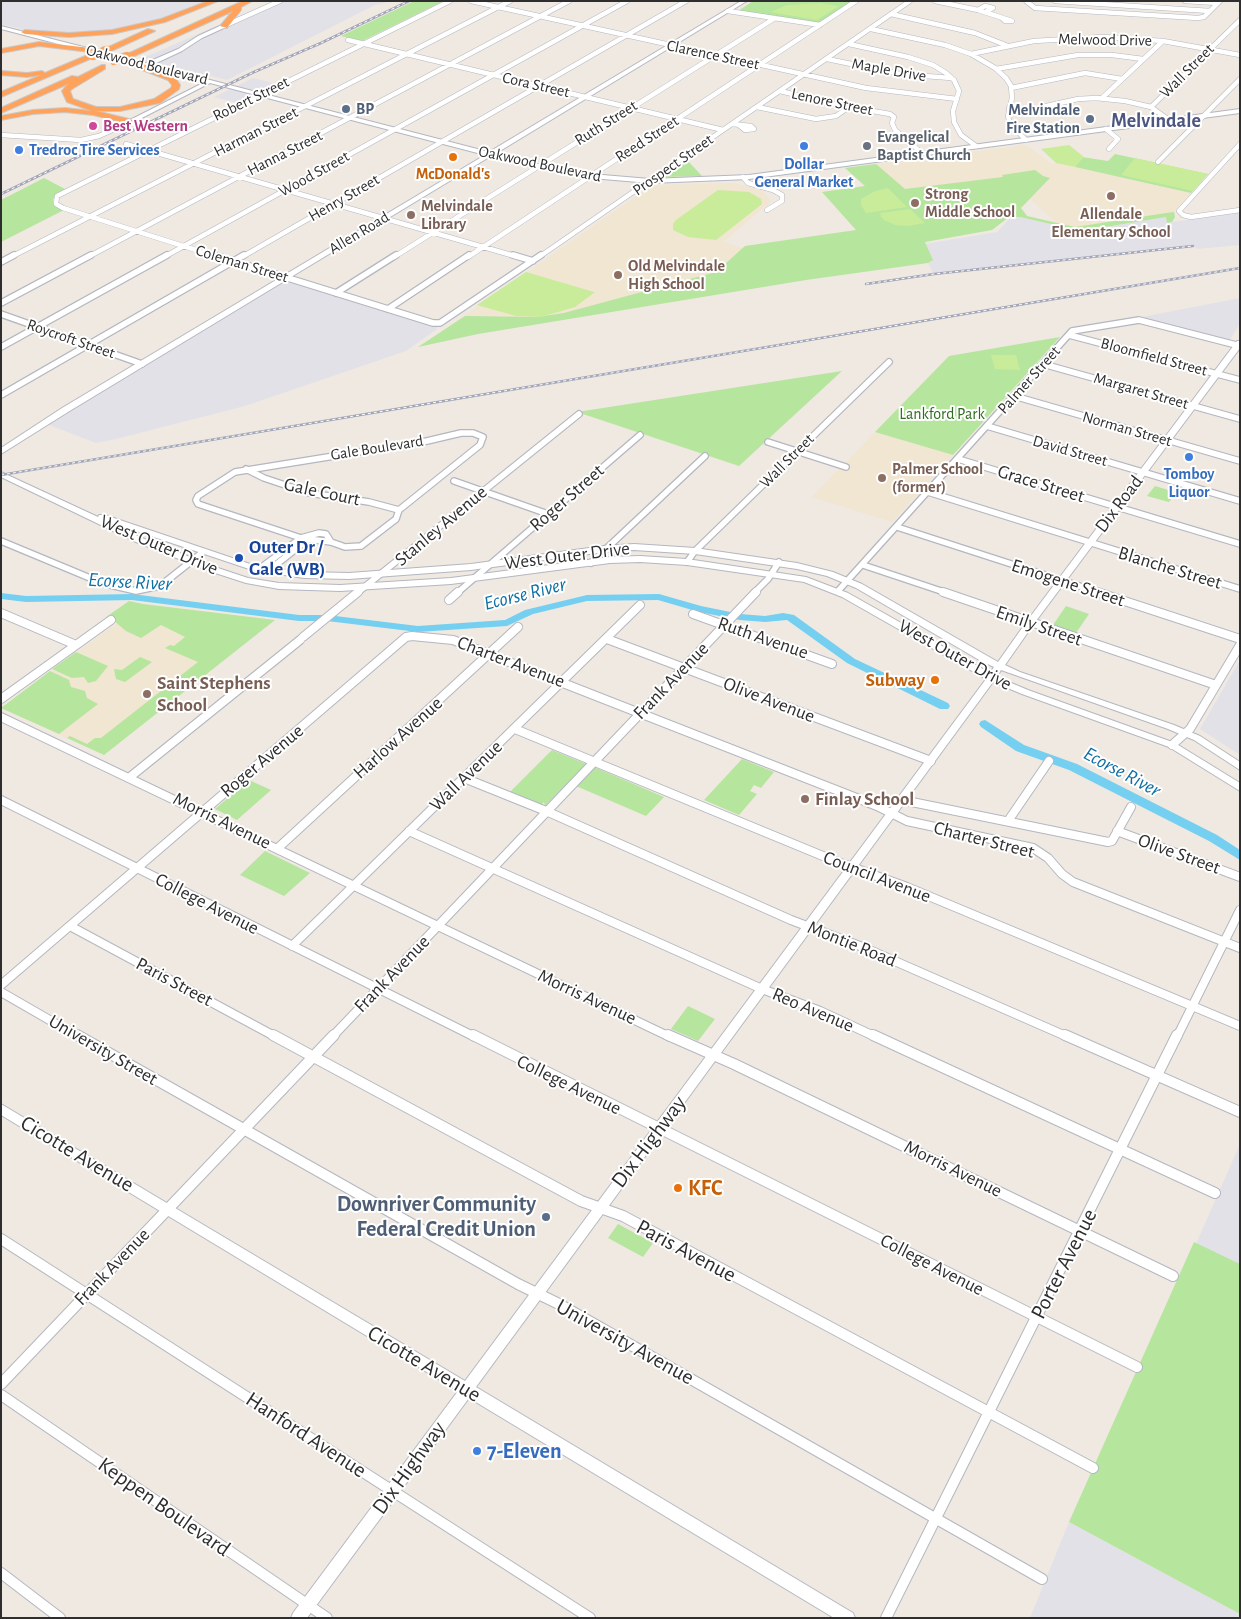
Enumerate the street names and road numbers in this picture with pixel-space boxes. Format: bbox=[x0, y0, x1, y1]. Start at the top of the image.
street label: Melwood Drive bbox=[1058, 30, 1152, 50]
street label: Clarence Street bbox=[665, 36, 761, 74]
street label: Wall Street bbox=[1156, 40, 1218, 102]
street label: Oakwood Boulevard bbox=[84, 41, 210, 89]
street label: Maple Drive bbox=[850, 54, 928, 86]
street label: Cora Street bbox=[501, 68, 571, 102]
street label: Robert Street bbox=[210, 72, 292, 126]
street label: Lenore Street bbox=[790, 84, 874, 120]
street label: Ruth Street bbox=[571, 96, 641, 150]
street label: Harman Street bbox=[211, 103, 301, 161]
street label: Reed Street bbox=[612, 111, 682, 167]
street label: Hanna Street bbox=[244, 126, 326, 180]
street label: Prospect Street bbox=[629, 130, 717, 200]
street label: Oakwood Boulevard bbox=[477, 142, 603, 186]
street label: Wood Street bbox=[275, 147, 353, 201]
street label: Henry Street bbox=[305, 170, 383, 226]
street label: Allen Road bbox=[325, 207, 393, 259]
street label: Coleman Street bbox=[193, 241, 291, 287]
street label: Roycroft Street bbox=[25, 315, 117, 363]
street label: Bloomfield Street bbox=[1099, 334, 1209, 380]
street label: Palmer Street bbox=[993, 342, 1065, 418]
street label: Margaret Street bbox=[1091, 368, 1191, 414]
street label: Norman Street bbox=[1080, 407, 1174, 451]
street label: Wall Street bbox=[756, 430, 818, 492]
street label: Gale Boulevard bbox=[329, 431, 425, 465]
street label: David Street bbox=[1030, 431, 1110, 471]
street label: Roger Street bbox=[525, 459, 609, 537]
street label: Grace Street bbox=[995, 460, 1087, 508]
street label: Dix Road bbox=[1090, 471, 1148, 537]
street label: Gale Court bbox=[282, 473, 362, 511]
street label: Stanley Avenue bbox=[390, 481, 492, 571]
street label: West Outer Drive bbox=[96, 510, 222, 580]
street label: West Outer Drive bbox=[503, 537, 631, 575]
street label: Blanche Street bbox=[1115, 541, 1225, 595]
street label: Emogene Street bbox=[1008, 554, 1128, 612]
street label: Emily Street bbox=[993, 601, 1085, 651]
street label: Ruth Avenue bbox=[715, 612, 811, 664]
street label: West Outer Drive bbox=[894, 614, 1016, 696]
street label: Charter Avenue bbox=[454, 631, 568, 693]
street label: Frank Avenue bbox=[628, 637, 714, 725]
street label: Olive Avenue bbox=[720, 672, 818, 728]
street label: Harlow Avenue bbox=[349, 692, 447, 784]
street label: Roger Avenue bbox=[216, 720, 308, 802]
street label: Wall Avenue bbox=[425, 736, 507, 816]
street label: Morris Avenue bbox=[169, 787, 275, 855]
street label: Charter Street bbox=[931, 816, 1037, 864]
street label: Olive Street bbox=[1135, 829, 1223, 879]
street label: Council Avenue bbox=[820, 846, 934, 908]
street label: College Avenue bbox=[151, 868, 263, 940]
street label: Montie Road bbox=[804, 916, 900, 972]
street label: Frank Avenue bbox=[349, 930, 435, 1018]
street label: Paris Street bbox=[132, 952, 216, 1012]
street label: Morris Avenue bbox=[534, 964, 640, 1030]
street label: Reo Avenue bbox=[769, 983, 857, 1037]
street label: University Street bbox=[44, 1010, 162, 1090]
street label: College Avenue bbox=[513, 1050, 625, 1120]
street label: Dix Highway bbox=[606, 1091, 692, 1193]
street label: Cicotte Avenue bbox=[15, 1110, 139, 1198]
street label: Morris Avenue bbox=[900, 1135, 1006, 1203]
street label: Porter Avenue bbox=[1025, 1205, 1103, 1323]
street label: Paris Avenue bbox=[632, 1214, 740, 1288]
street label: Frank Avenue bbox=[69, 1223, 155, 1311]
street label: College Avenue bbox=[876, 1229, 988, 1301]
street label: University Avenue bbox=[551, 1293, 699, 1391]
street label: Cicotte Avenue bbox=[362, 1320, 486, 1408]
street label: Hanford Avenue bbox=[241, 1386, 371, 1484]
street label: Dix Highway bbox=[366, 1416, 452, 1520]
street label: Keppen Boulevard bbox=[93, 1452, 235, 1562]

